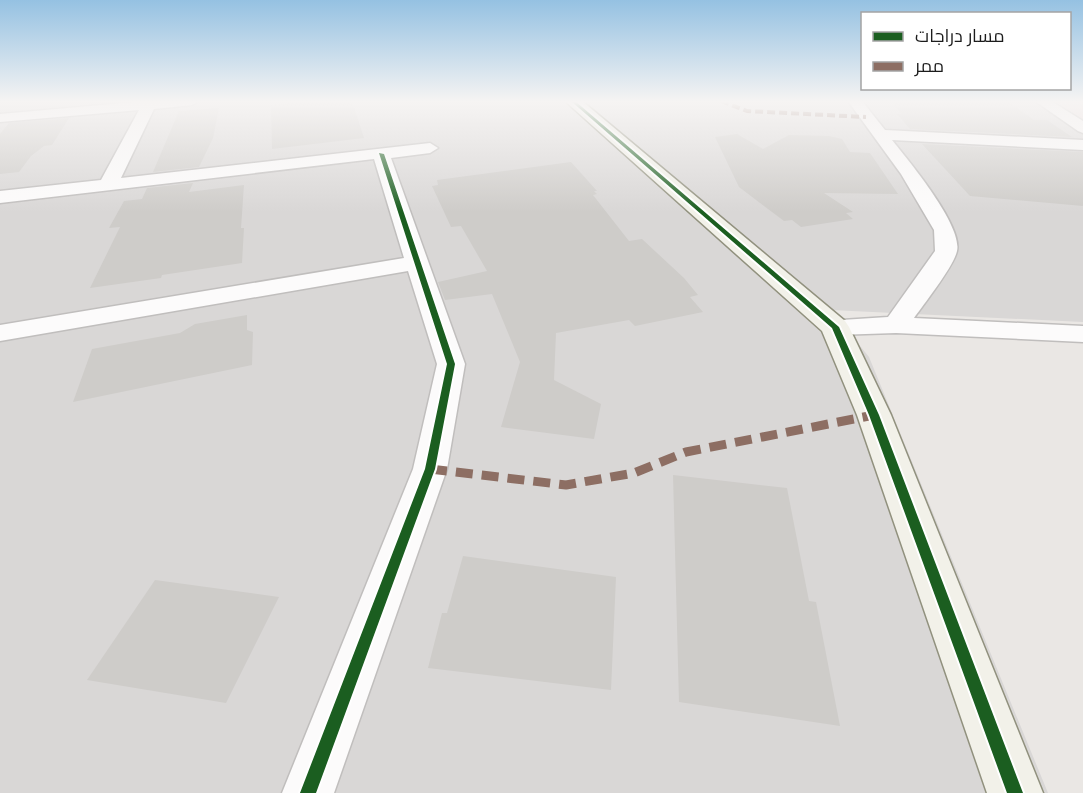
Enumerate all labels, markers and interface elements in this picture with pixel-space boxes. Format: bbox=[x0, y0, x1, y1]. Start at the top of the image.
legend bbox=[861, 12, 1071, 90]
text: مسار دراجات bbox=[915, 25, 1004, 47]
text: ممر bbox=[914, 55, 944, 77]

